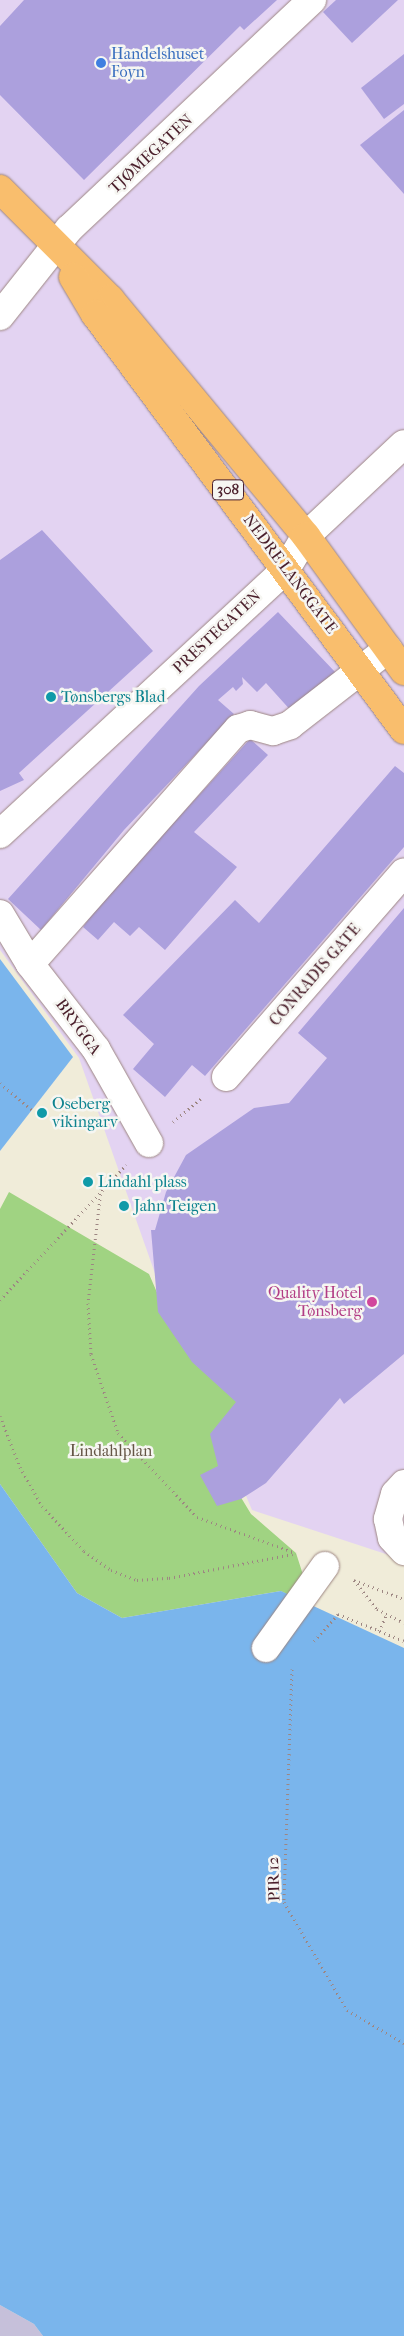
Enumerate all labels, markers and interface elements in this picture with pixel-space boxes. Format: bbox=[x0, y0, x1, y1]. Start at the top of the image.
place label: Handelshuset Foyn bbox=[111, 44, 204, 82]
marker: Handelshuset Foyn bbox=[95, 57, 107, 69]
street label: TJØMEGATEN bbox=[105, 110, 197, 198]
road number: 308 bbox=[212, 478, 244, 502]
street label: NEDRE LANGGATE bbox=[239, 511, 341, 637]
street label: PRESTEGATEN bbox=[169, 586, 265, 678]
place label: Tønsbergs Blad bbox=[61, 687, 165, 707]
marker: Tønsbergs Blad bbox=[45, 691, 57, 703]
street label: CONRADIS GATE bbox=[265, 920, 365, 1030]
street label: BRYGGA bbox=[51, 995, 105, 1059]
place label: Oseberg vikingarv bbox=[52, 1094, 118, 1132]
marker: Oseberg vikingarv bbox=[36, 1107, 48, 1119]
place label: Lindahl plass bbox=[98, 1172, 187, 1192]
marker: Lindahl plass bbox=[82, 1176, 94, 1188]
place label: Jahn Teigen bbox=[134, 1196, 217, 1216]
marker: Jahn Teigen bbox=[118, 1200, 130, 1212]
place label: Quality Hotel Tønsberg bbox=[268, 1283, 362, 1321]
marker: Quality Hotel Tønsberg bbox=[366, 1296, 378, 1308]
park label: Lindahlplan bbox=[70, 1441, 152, 1461]
street label: PIR 12 bbox=[264, 1856, 284, 1902]

